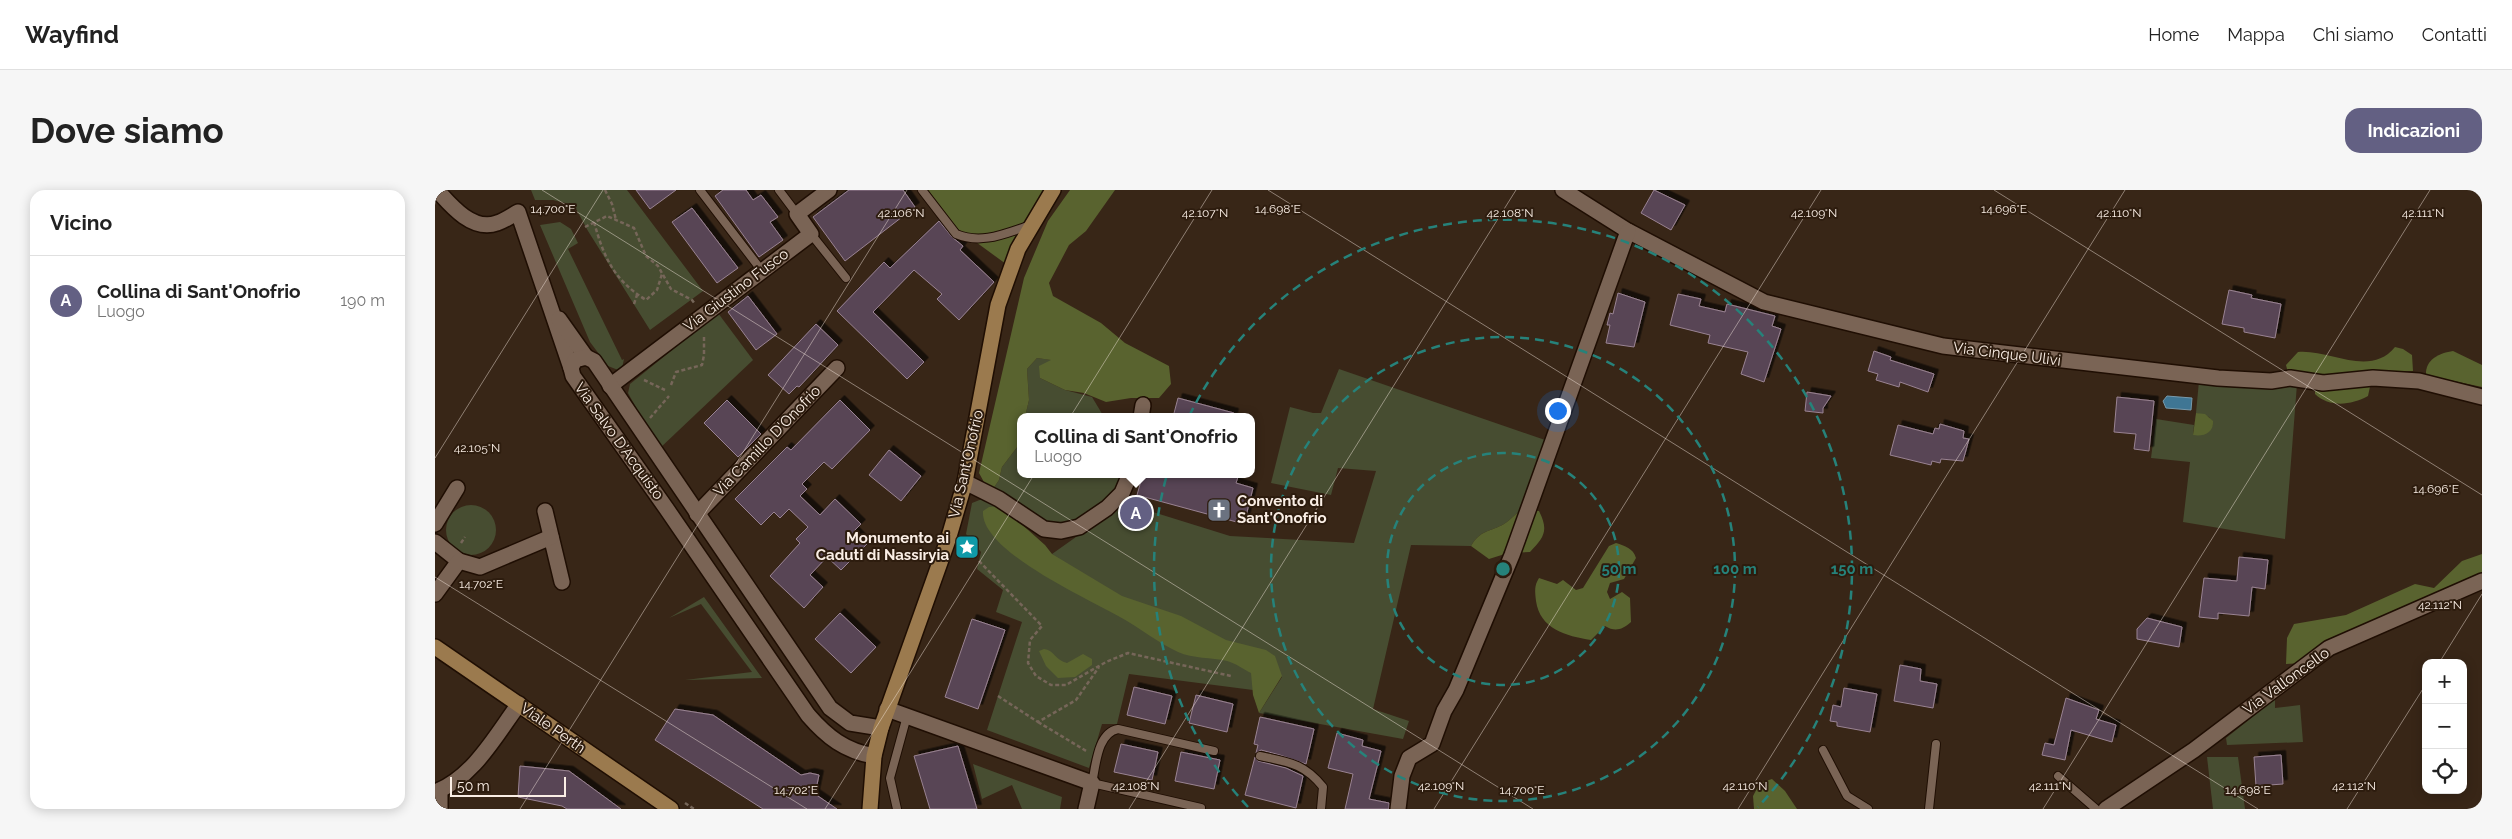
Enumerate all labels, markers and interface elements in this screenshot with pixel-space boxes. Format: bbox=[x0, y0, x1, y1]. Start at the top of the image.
text: Wayfind bbox=[25, 20, 119, 49]
text: Home bbox=[2148, 24, 2199, 45]
text: Mappa bbox=[2227, 24, 2285, 45]
text: Chi siamo bbox=[2313, 24, 2394, 45]
text: Contatti bbox=[2422, 24, 2487, 45]
button: Indicazioni bbox=[2345, 108, 2482, 153]
text: Dove siamo bbox=[30, 110, 224, 151]
text: 14.700°E bbox=[531, 202, 575, 216]
text: 14.698°E bbox=[1255, 202, 1301, 216]
text: 14.696°E bbox=[1981, 202, 2027, 216]
text: 42.106°N bbox=[877, 206, 925, 220]
text: 42.107°N bbox=[1182, 206, 1228, 220]
text: 42.108°N bbox=[1486, 206, 1534, 220]
text: 42.109°N bbox=[1791, 206, 1837, 220]
text: 42.110°N bbox=[2097, 206, 2141, 220]
text: 42.111°N bbox=[2402, 206, 2444, 220]
text: Vicino bbox=[50, 210, 112, 235]
street label: Via Giustino Fusco bbox=[680, 245, 792, 335]
text: Collina di Sant'Onofrio bbox=[97, 280, 301, 302]
text: A bbox=[61, 291, 71, 310]
text: 190 m bbox=[340, 291, 385, 310]
text: Luogo bbox=[97, 302, 145, 321]
street label: Via Cinque Ulivi bbox=[1952, 338, 2062, 370]
street label: Via Salvo D'Acquisto bbox=[570, 379, 668, 503]
street label: Via Camillo D'Onofrio bbox=[710, 382, 824, 500]
your location bbox=[1545, 398, 1571, 424]
street label: Via Sant'Onofrio bbox=[945, 408, 987, 520]
popup bbox=[1017, 413, 1255, 478]
text: Collina di Sant'Onofrio bbox=[1034, 425, 1238, 447]
text: 42.105°N bbox=[454, 441, 500, 455]
text: Luogo bbox=[1034, 447, 1082, 466]
text: 14.696°E bbox=[2413, 482, 2459, 496]
place label: Convento di Sant'Onofrio bbox=[1237, 492, 1327, 527]
pin: A bbox=[1120, 494, 1152, 532]
church icon: Convento di Sant'Onofrio bbox=[1206, 497, 1232, 523]
place label: Monumento ai Caduti di Nassiryia bbox=[816, 529, 949, 564]
place icon: Monumento ai Caduti di Nassiryia bbox=[954, 534, 980, 560]
centre of rings bbox=[1494, 560, 1512, 578]
text: 50 m bbox=[1601, 560, 1637, 578]
text: 100 m bbox=[1713, 560, 1757, 578]
text: 150 m bbox=[1831, 560, 1873, 578]
text: 14.702°E bbox=[459, 577, 503, 591]
text: 42.112°N bbox=[2418, 598, 2462, 612]
street label: Via Valloncello bbox=[2239, 644, 2333, 718]
map controls bbox=[2422, 659, 2467, 794]
button: + bbox=[2422, 659, 2467, 704]
street label: Viale Perth bbox=[517, 699, 589, 757]
button: − bbox=[2422, 704, 2467, 749]
button: locate bbox=[2422, 749, 2467, 794]
scale bar bbox=[450, 774, 566, 797]
text: 50 m bbox=[457, 778, 490, 794]
text: 42.108°N bbox=[1112, 779, 1160, 793]
text: 42.109°N bbox=[1418, 779, 1464, 793]
text: 42.110°N bbox=[1723, 779, 1767, 793]
text: 42.111°N bbox=[2029, 779, 2071, 793]
text: 42.112°N bbox=[2332, 779, 2376, 793]
text: 14.702°E bbox=[774, 783, 818, 797]
text: 14.700°E bbox=[1500, 783, 1544, 797]
text: 14.698°E bbox=[2225, 783, 2271, 797]

